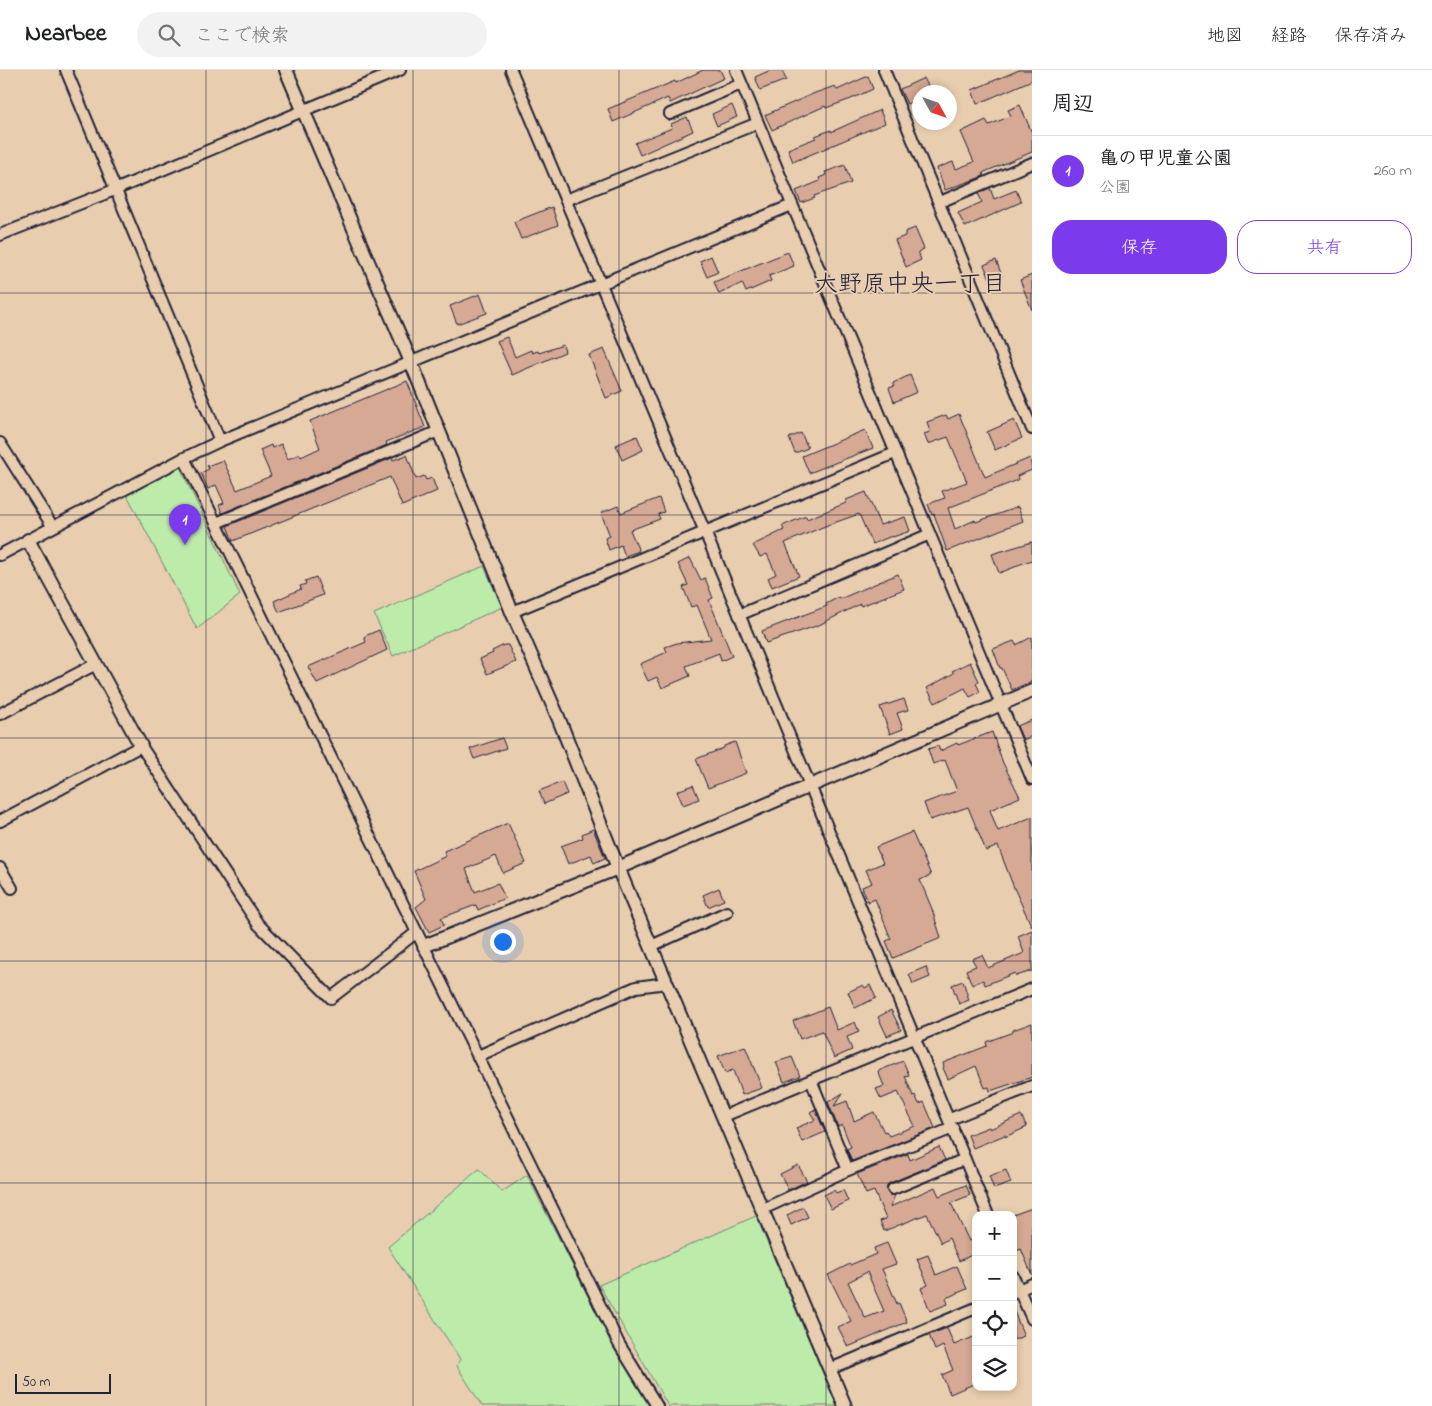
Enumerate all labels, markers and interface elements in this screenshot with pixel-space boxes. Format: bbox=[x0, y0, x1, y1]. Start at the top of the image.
search box bbox=[137, 12, 487, 57]
text: Nearbee bbox=[25, 17, 107, 52]
icon: search bbox=[155, 21, 183, 49]
text: ここで検索 bbox=[195, 23, 290, 50]
text: 地図 bbox=[1207, 24, 1243, 50]
text: 経路 bbox=[1271, 24, 1307, 50]
text: 保存済み bbox=[1335, 24, 1407, 50]
north arrow bbox=[912, 85, 957, 130]
text: 周辺 bbox=[1052, 90, 1094, 120]
text: 亀の甲児童公園 bbox=[1099, 146, 1232, 173]
text: 1 bbox=[1065, 159, 1071, 183]
text: 260 m bbox=[1374, 159, 1412, 183]
text: 公園 bbox=[1099, 176, 1131, 200]
button: 保存 bbox=[1052, 220, 1227, 274]
button: 共有 bbox=[1237, 220, 1412, 274]
district label: 大野原中央一丁目 bbox=[814, 268, 1006, 303]
pin: 1 bbox=[169, 504, 201, 545]
your location bbox=[490, 929, 516, 955]
map controls bbox=[972, 1211, 1017, 1391]
button: + bbox=[972, 1211, 1017, 1256]
button: − bbox=[972, 1256, 1017, 1301]
button: locate bbox=[972, 1301, 1017, 1346]
button: layers bbox=[972, 1346, 1017, 1391]
scale bar bbox=[15, 1371, 111, 1394]
text: 50 m bbox=[22, 1372, 50, 1393]

